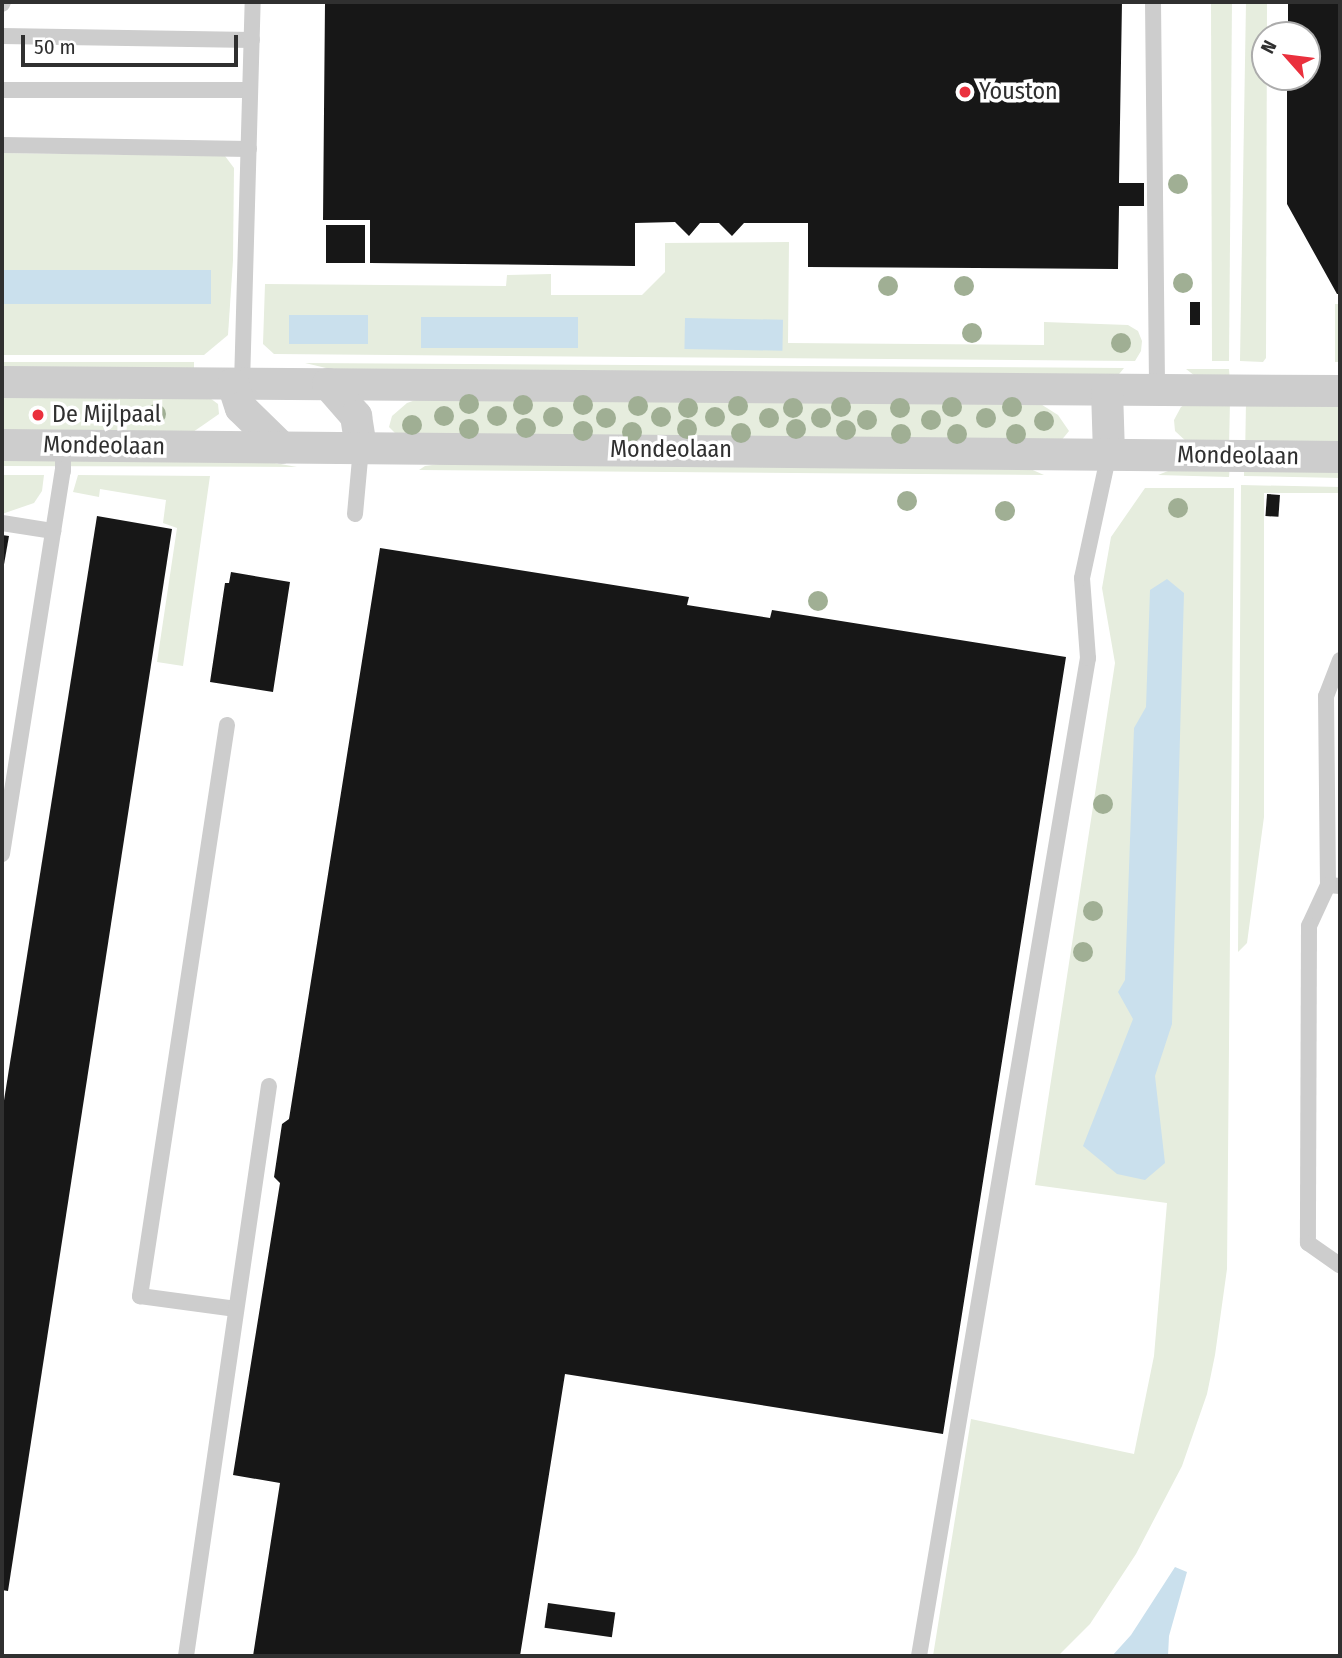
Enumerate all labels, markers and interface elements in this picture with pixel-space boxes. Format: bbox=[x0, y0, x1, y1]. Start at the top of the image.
scale bar bbox=[24, 21, 242, 65]
north arrow bbox=[1251, 21, 1321, 91]
text: 50 m bbox=[34, 34, 76, 60]
text: N bbox=[1256, 36, 1282, 57]
place label: Youston bbox=[979, 78, 1058, 106]
marker: Youston bbox=[957, 84, 973, 100]
place label: De Mijlpaal bbox=[52, 401, 161, 429]
marker: De Mijlpaal bbox=[30, 407, 46, 423]
street label: Mondeolaan bbox=[43, 431, 165, 461]
street label: Mondeolaan bbox=[610, 436, 732, 464]
street label: Mondeolaan bbox=[1177, 441, 1299, 471]

